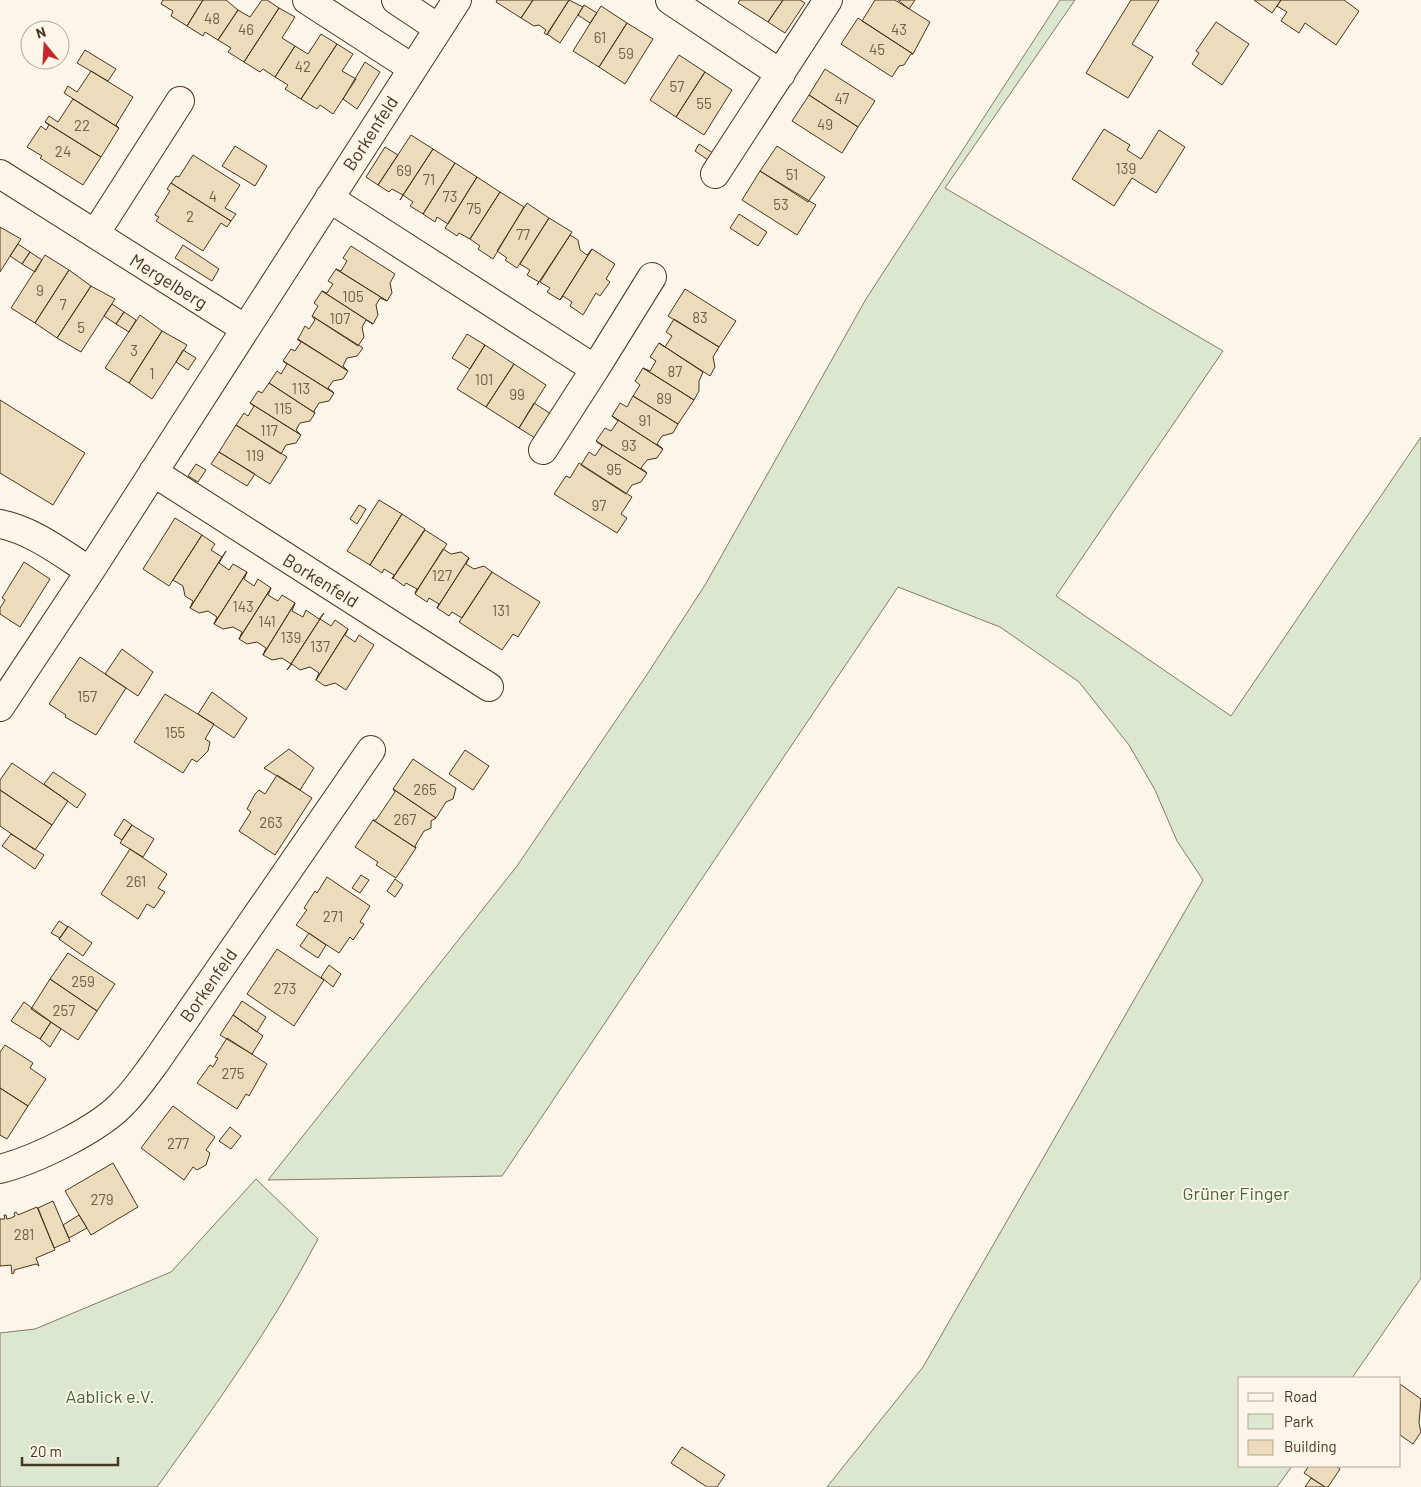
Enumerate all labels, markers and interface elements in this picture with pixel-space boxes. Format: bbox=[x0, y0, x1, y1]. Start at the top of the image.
house number: 48 bbox=[204, 9, 220, 27]
north arrow bbox=[20, 20, 70, 70]
house number: 46 bbox=[238, 20, 254, 38]
house number: 43 bbox=[891, 20, 907, 38]
text: N bbox=[34, 23, 48, 42]
house number: 61 bbox=[594, 28, 606, 46]
house number: 45 bbox=[869, 40, 885, 58]
house number: 59 bbox=[618, 44, 634, 62]
house number: 42 bbox=[295, 57, 311, 75]
house number: 57 bbox=[670, 77, 684, 95]
house number: 47 bbox=[835, 89, 849, 107]
street label: Borkenfeld bbox=[338, 91, 402, 175]
house number: 55 bbox=[696, 94, 712, 112]
house number: 49 bbox=[817, 115, 833, 133]
house number: 22 bbox=[74, 116, 90, 134]
house number: 24 bbox=[55, 142, 71, 160]
house number: 139 bbox=[1116, 159, 1136, 177]
house number: 69 bbox=[396, 161, 412, 179]
house number: 51 bbox=[786, 165, 798, 183]
house number: 71 bbox=[423, 170, 435, 188]
house number: 4 bbox=[209, 187, 217, 205]
house number: 73 bbox=[443, 187, 457, 205]
house number: 53 bbox=[773, 195, 789, 213]
house number: 75 bbox=[467, 199, 481, 217]
house number: 2 bbox=[186, 207, 194, 225]
house number: 77 bbox=[516, 225, 530, 243]
street label: Mergelberg bbox=[126, 248, 212, 314]
house number: 9 bbox=[36, 281, 44, 299]
house number: 105 bbox=[342, 287, 364, 305]
house number: 7 bbox=[59, 295, 67, 313]
house number: 83 bbox=[692, 308, 708, 326]
house number: 107 bbox=[330, 309, 350, 327]
house number: 5 bbox=[77, 318, 85, 336]
house number: 3 bbox=[130, 341, 138, 359]
house number: 87 bbox=[668, 362, 682, 380]
house number: 1 bbox=[149, 364, 155, 382]
house number: 101 bbox=[475, 370, 493, 388]
house number: 113 bbox=[292, 379, 310, 397]
house number: 99 bbox=[509, 385, 525, 403]
house number: 89 bbox=[656, 389, 672, 407]
house number: 115 bbox=[274, 399, 292, 417]
house number: 91 bbox=[639, 411, 651, 429]
house number: 117 bbox=[260, 421, 278, 439]
house number: 93 bbox=[621, 436, 637, 454]
house number: 119 bbox=[246, 446, 264, 464]
house number: 95 bbox=[606, 460, 622, 478]
house number: 97 bbox=[592, 496, 606, 514]
street label: Borkenfeld bbox=[279, 548, 363, 612]
house number: 127 bbox=[432, 566, 452, 584]
house number: 143 bbox=[232, 597, 254, 615]
house number: 131 bbox=[492, 601, 510, 619]
house number: 141 bbox=[258, 612, 276, 630]
house number: 139 bbox=[281, 628, 301, 646]
house number: 137 bbox=[310, 637, 330, 655]
house number: 157 bbox=[77, 687, 97, 705]
house number: 155 bbox=[165, 723, 185, 741]
house number: 265 bbox=[413, 780, 437, 798]
house number: 267 bbox=[394, 810, 416, 828]
house number: 263 bbox=[259, 813, 283, 831]
house number: 261 bbox=[126, 872, 146, 890]
house number: 271 bbox=[323, 907, 343, 925]
street label: Borkenfeld bbox=[175, 944, 241, 1026]
house number: 259 bbox=[71, 972, 95, 990]
house number: 273 bbox=[274, 979, 296, 997]
house number: 257 bbox=[53, 1001, 75, 1019]
house number: 275 bbox=[222, 1064, 244, 1082]
house number: 277 bbox=[167, 1134, 189, 1152]
park label: Grüner Finger bbox=[1183, 1182, 1290, 1204]
house number: 279 bbox=[91, 1190, 113, 1208]
house number: 281 bbox=[14, 1225, 34, 1243]
legend bbox=[1238, 1377, 1401, 1467]
park label: Aablick e.V. bbox=[65, 1385, 155, 1407]
text: Road bbox=[1284, 1387, 1317, 1405]
text: Park bbox=[1284, 1412, 1314, 1430]
scale bar bbox=[22, 1434, 119, 1466]
text: Building bbox=[1284, 1437, 1337, 1455]
text: 20 m bbox=[30, 1442, 62, 1460]

